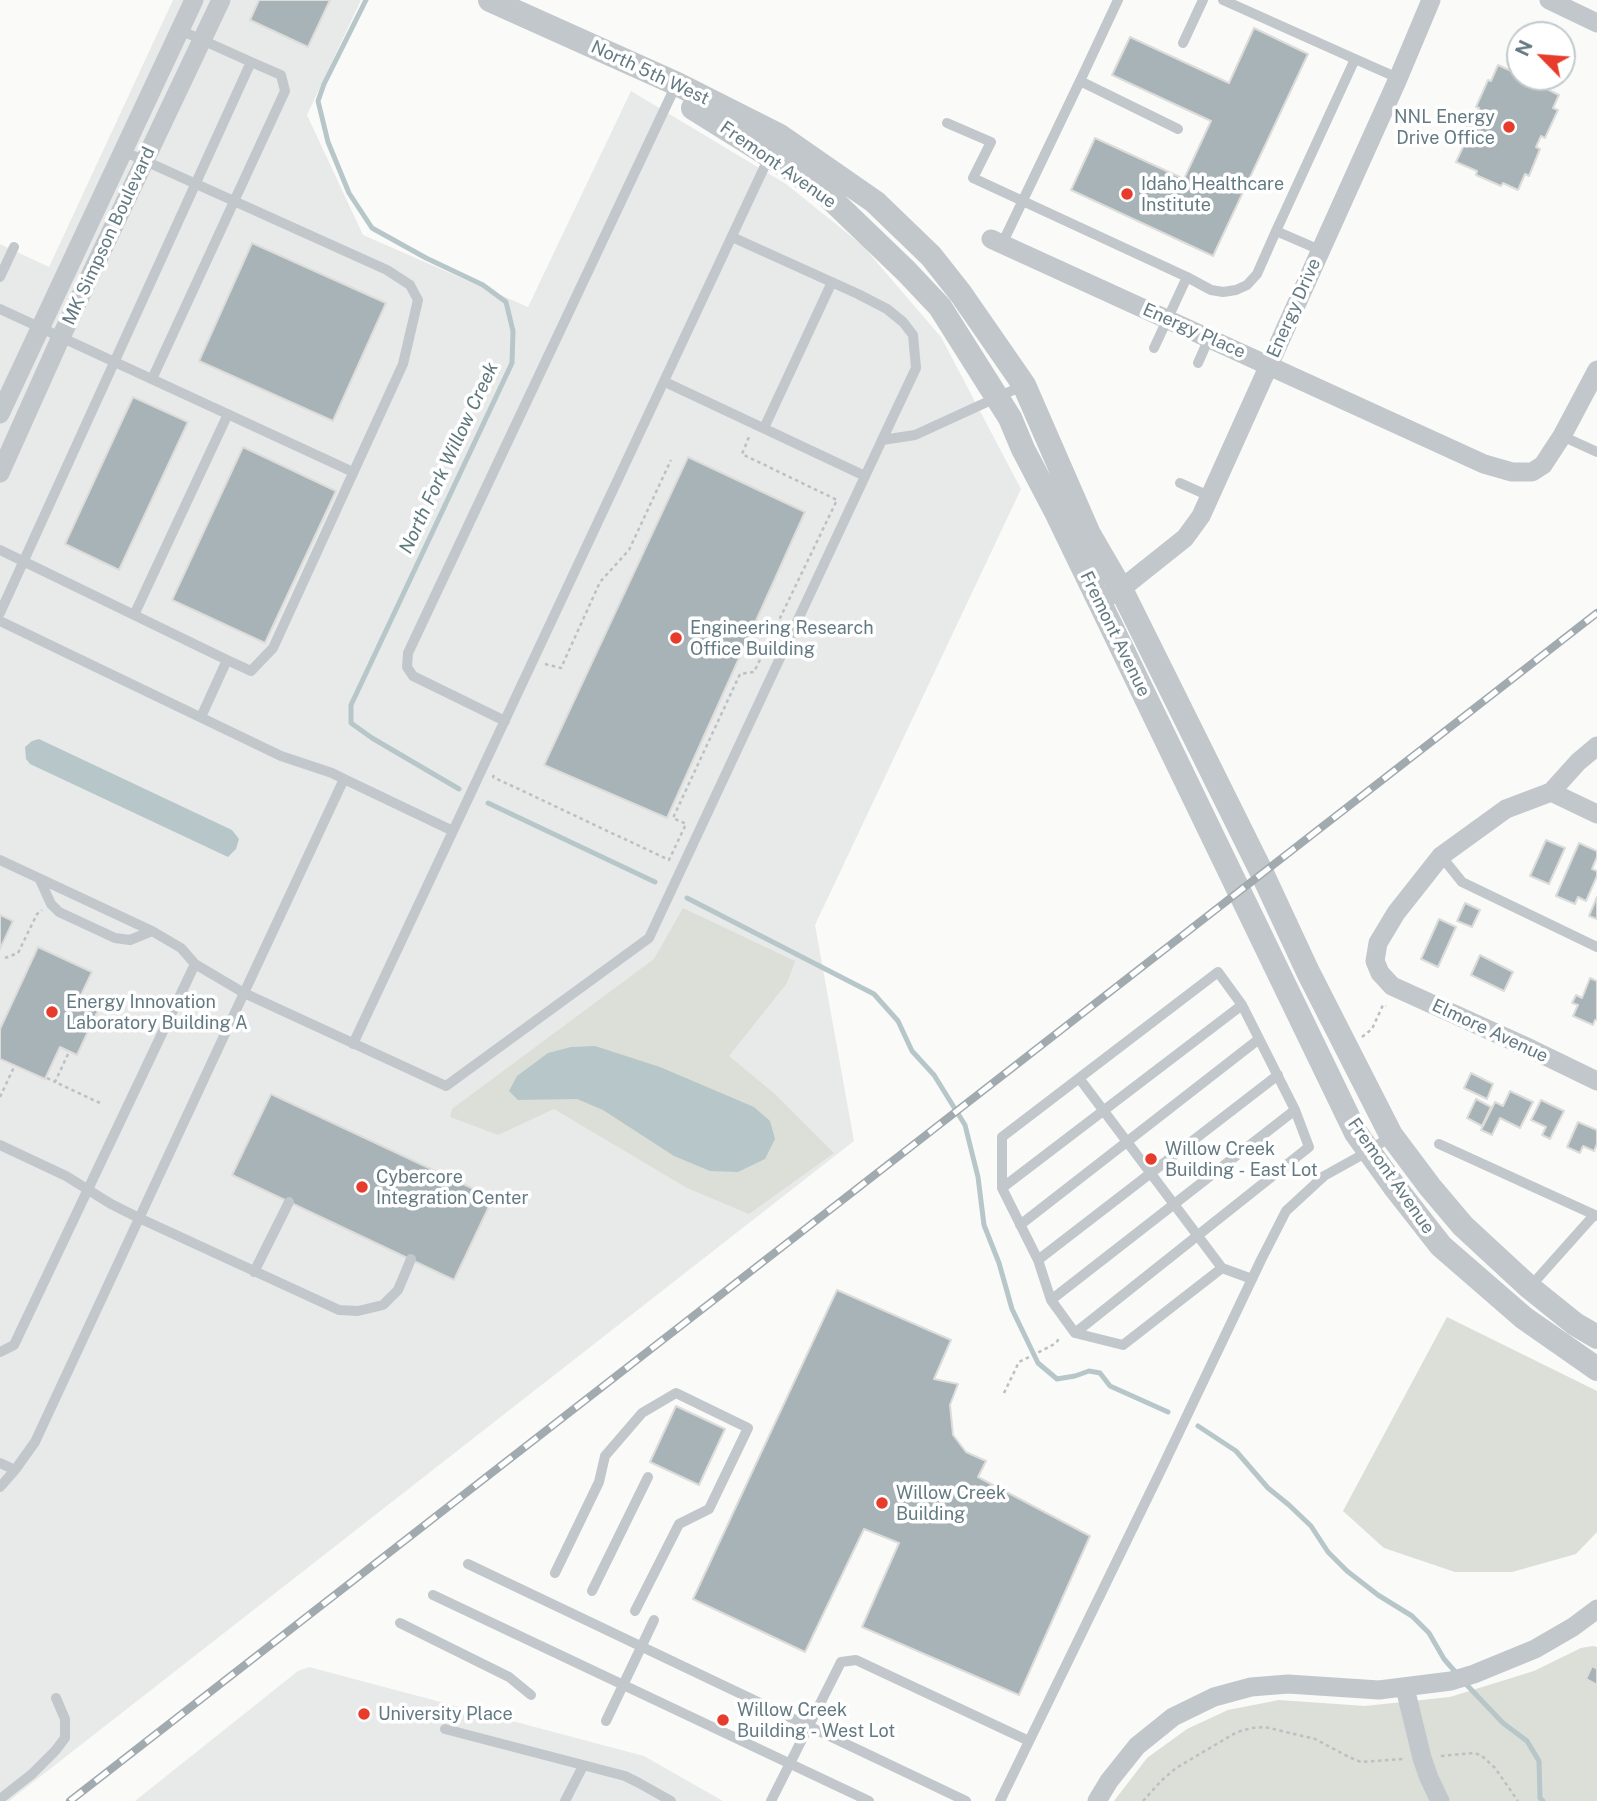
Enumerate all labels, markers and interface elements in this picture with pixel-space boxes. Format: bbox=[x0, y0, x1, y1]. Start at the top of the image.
north arrow bbox=[1506, 21, 1576, 91]
street label: North 5th West bbox=[588, 36, 712, 110]
text: N bbox=[1511, 37, 1537, 59]
place label: NNL Energy Drive Office bbox=[1394, 106, 1495, 148]
street label: Fremont Avenue bbox=[716, 117, 840, 213]
marker: NNL Energy Drive Office bbox=[1501, 119, 1517, 135]
street label: MK Simpson Boulevard bbox=[58, 144, 160, 328]
place label: Idaho Healthcare Institute bbox=[1141, 173, 1284, 216]
marker: Idaho Healthcare Institute bbox=[1119, 186, 1135, 202]
street label: Energy Drive bbox=[1262, 255, 1326, 361]
street label: Energy Place bbox=[1139, 299, 1249, 363]
water label: North Fork Willow Creek bbox=[395, 359, 503, 557]
street label: Fremont Avenue bbox=[1075, 568, 1155, 700]
place label: Engineering Research Office Building bbox=[690, 617, 874, 660]
marker: Engineering Research Office Building bbox=[668, 630, 684, 646]
place label: Energy Innovation Laboratory Building A bbox=[66, 991, 248, 1034]
street label: Elmore Avenue bbox=[1429, 995, 1551, 1067]
marker: Energy Innovation Laboratory Building A bbox=[44, 1004, 60, 1020]
street label: Fremont Avenue bbox=[1343, 1114, 1439, 1238]
place label: Willow Creek Building - East Lot bbox=[1165, 1138, 1318, 1180]
marker: Willow Creek Building - East Lot bbox=[1143, 1151, 1159, 1167]
place label: Cybercore Integration Center bbox=[376, 1166, 528, 1208]
marker: Cybercore Integration Center bbox=[354, 1179, 370, 1195]
place label: Willow Creek Building bbox=[896, 1482, 1006, 1524]
marker: Willow Creek Building bbox=[874, 1495, 890, 1511]
place label: Willow Creek Building - West Lot bbox=[737, 1699, 895, 1742]
place label: University Place bbox=[378, 1703, 513, 1725]
marker: University Place bbox=[356, 1706, 372, 1722]
marker: Willow Creek Building - West Lot bbox=[715, 1712, 731, 1728]

